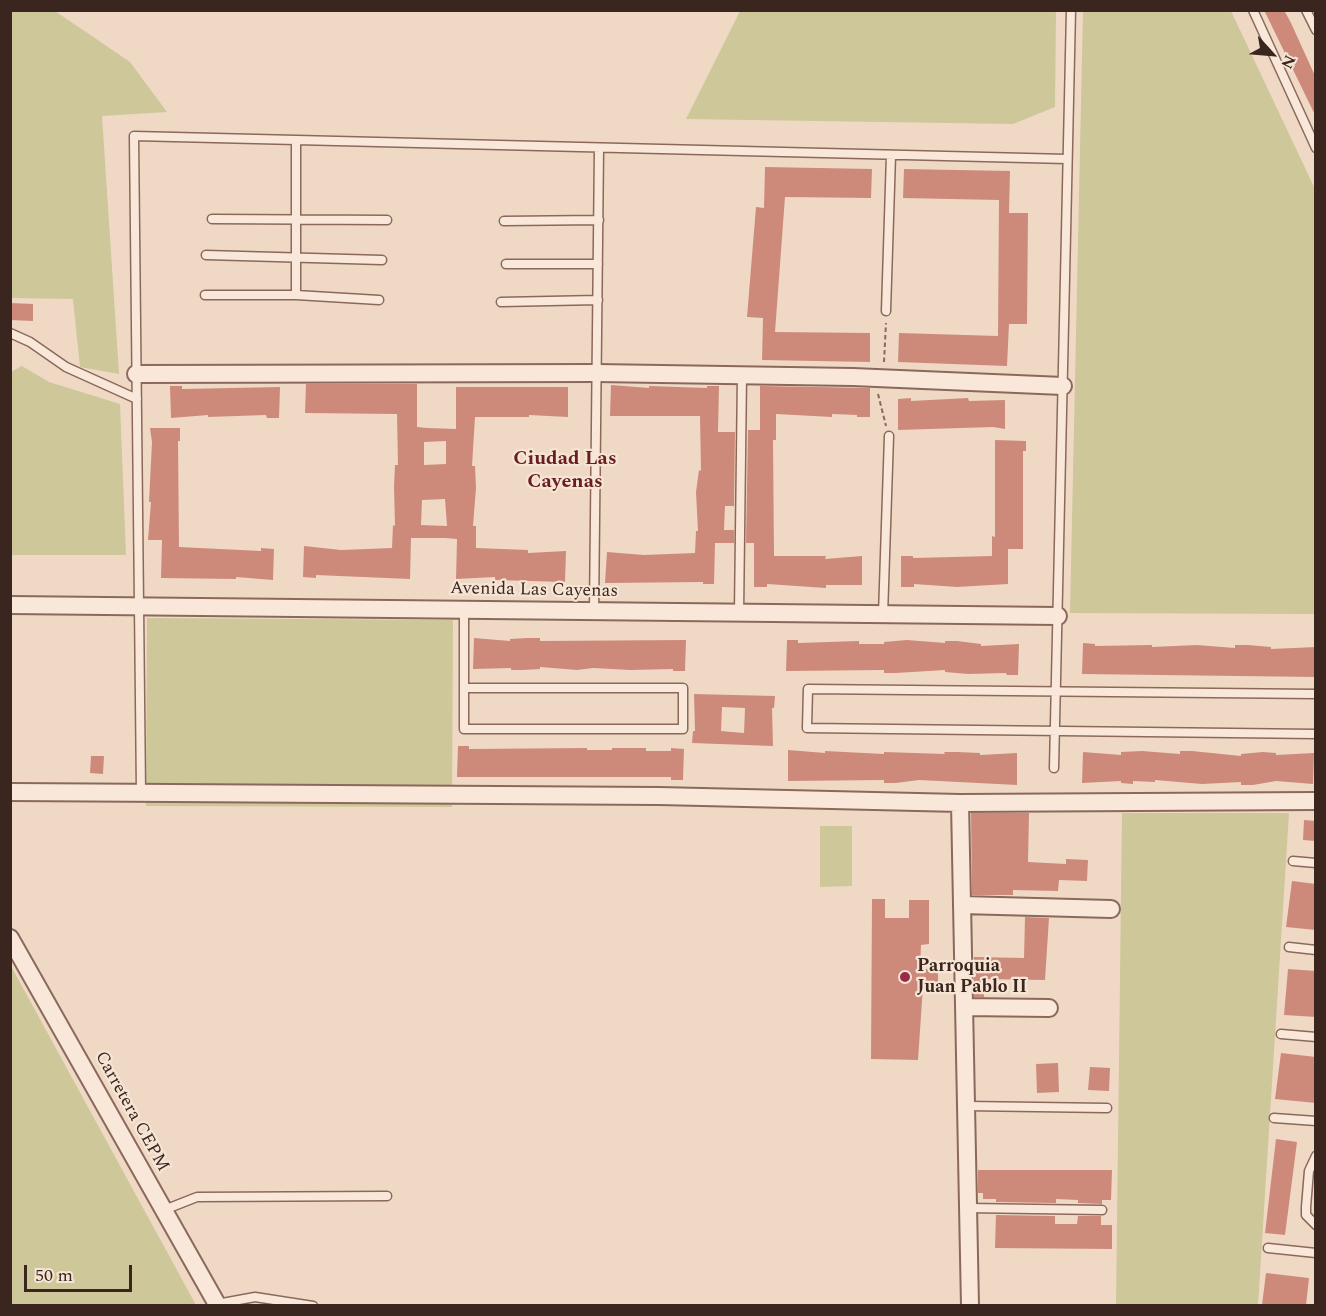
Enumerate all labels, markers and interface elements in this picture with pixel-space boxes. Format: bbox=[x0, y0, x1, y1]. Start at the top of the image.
north arrow bbox=[1242, 24, 1302, 84]
text: N bbox=[1275, 51, 1302, 73]
district label: Ciudad Las Cayenas bbox=[513, 448, 617, 495]
street label: Avenida Las Cayenas bbox=[450, 579, 618, 603]
place label: Parroquia Juan Pablo II bbox=[917, 956, 1027, 998]
marker: Parroquia Juan Pablo II bbox=[898, 970, 912, 984]
street label: Carretera CEPM bbox=[89, 1048, 173, 1176]
scale bar bbox=[27, 1253, 135, 1291]
text: 50 m bbox=[35, 1262, 73, 1289]

